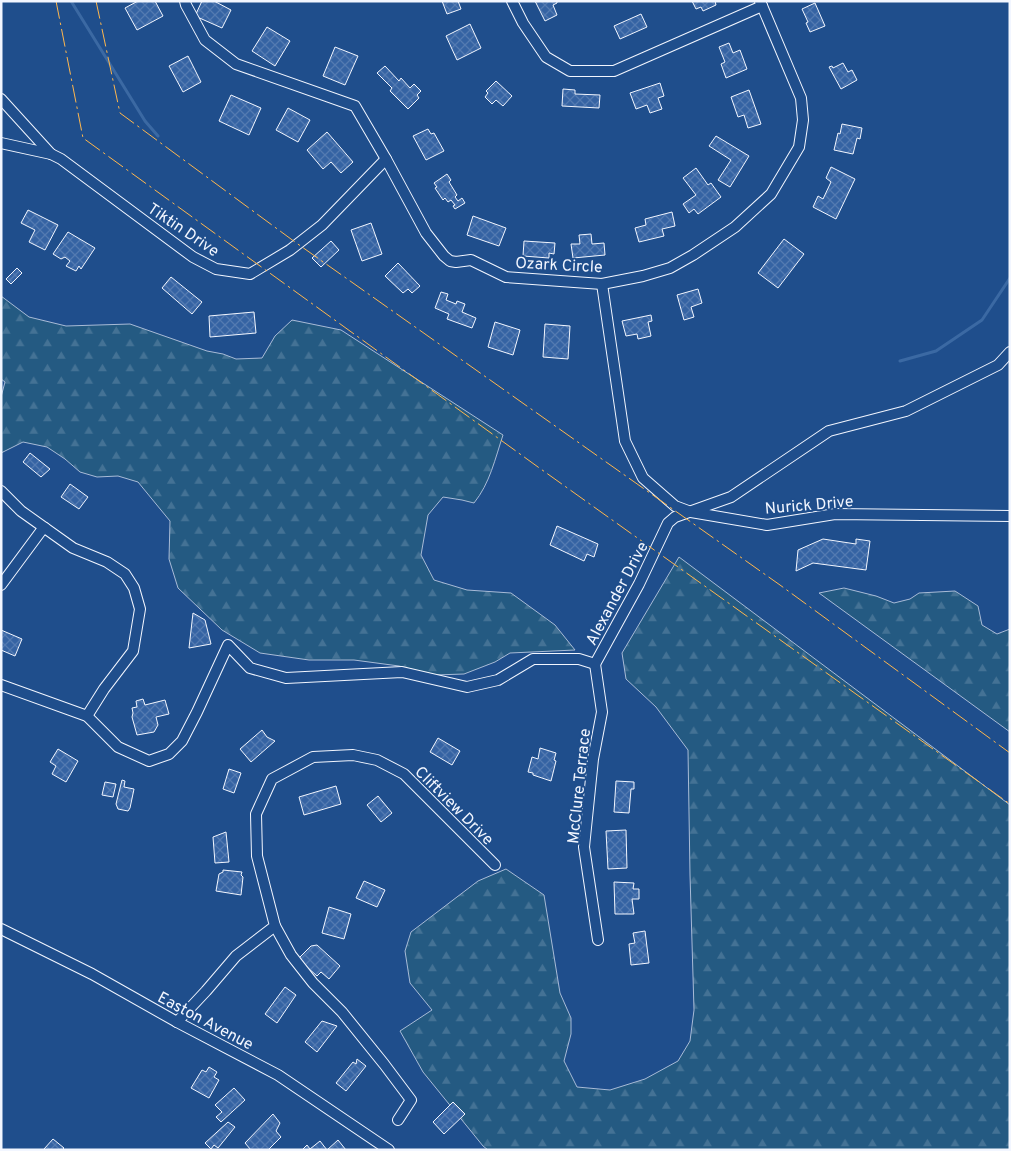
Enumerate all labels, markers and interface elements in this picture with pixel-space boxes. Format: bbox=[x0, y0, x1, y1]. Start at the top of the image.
street label: Tiktin Drive bbox=[143, 199, 223, 262]
street label: Ozark Circle bbox=[515, 254, 603, 278]
street label: Nurick Drive bbox=[764, 492, 854, 520]
street label: Alexander Drive bbox=[582, 539, 653, 649]
street label: McClure Terrace bbox=[564, 728, 596, 845]
street label: Cliftview Drive bbox=[410, 763, 497, 850]
street label: Easton Avenue bbox=[154, 988, 256, 1055]

